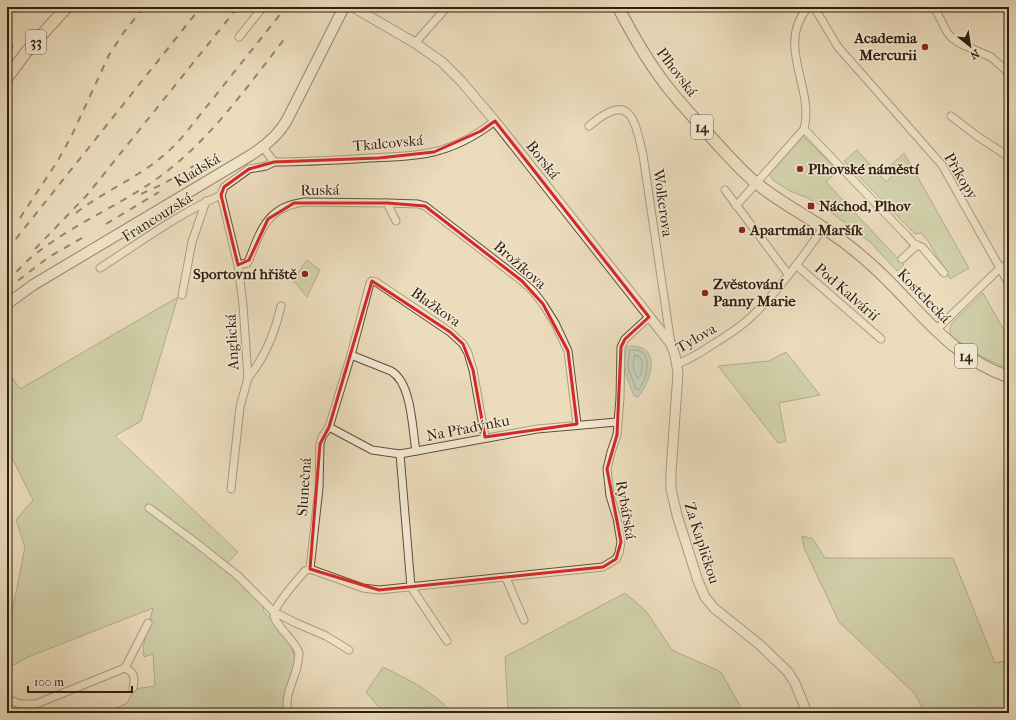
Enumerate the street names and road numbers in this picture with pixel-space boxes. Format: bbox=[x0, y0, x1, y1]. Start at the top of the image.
road number: 33 bbox=[26, 30, 46, 54]
street label: Plhovská bbox=[653, 44, 702, 101]
road number: 14 bbox=[691, 115, 713, 139]
street label: Tkalcovská bbox=[352, 131, 425, 155]
street label: Borská bbox=[522, 137, 564, 184]
street label: Kladská bbox=[171, 149, 224, 191]
street label: Příkopy bbox=[940, 150, 982, 203]
street label: Wolkerova bbox=[649, 167, 677, 239]
street label: Ruská bbox=[300, 181, 341, 199]
street label: Francouzská bbox=[119, 188, 196, 246]
street label: Brožíkova bbox=[490, 237, 551, 293]
street label: Pod Kalvárií bbox=[811, 259, 883, 325]
street label: Kostelecká bbox=[894, 265, 955, 328]
street label: Blažkova bbox=[408, 283, 465, 331]
street label: Anglická bbox=[221, 312, 243, 371]
street label: Tylova bbox=[673, 319, 720, 357]
road number: 14 bbox=[955, 344, 977, 368]
street label: Na Přadýnku bbox=[425, 411, 512, 445]
street label: Slunečná bbox=[293, 456, 315, 517]
street label: Rybářská bbox=[612, 479, 640, 542]
street label: Za Kapličkou bbox=[680, 500, 724, 587]

